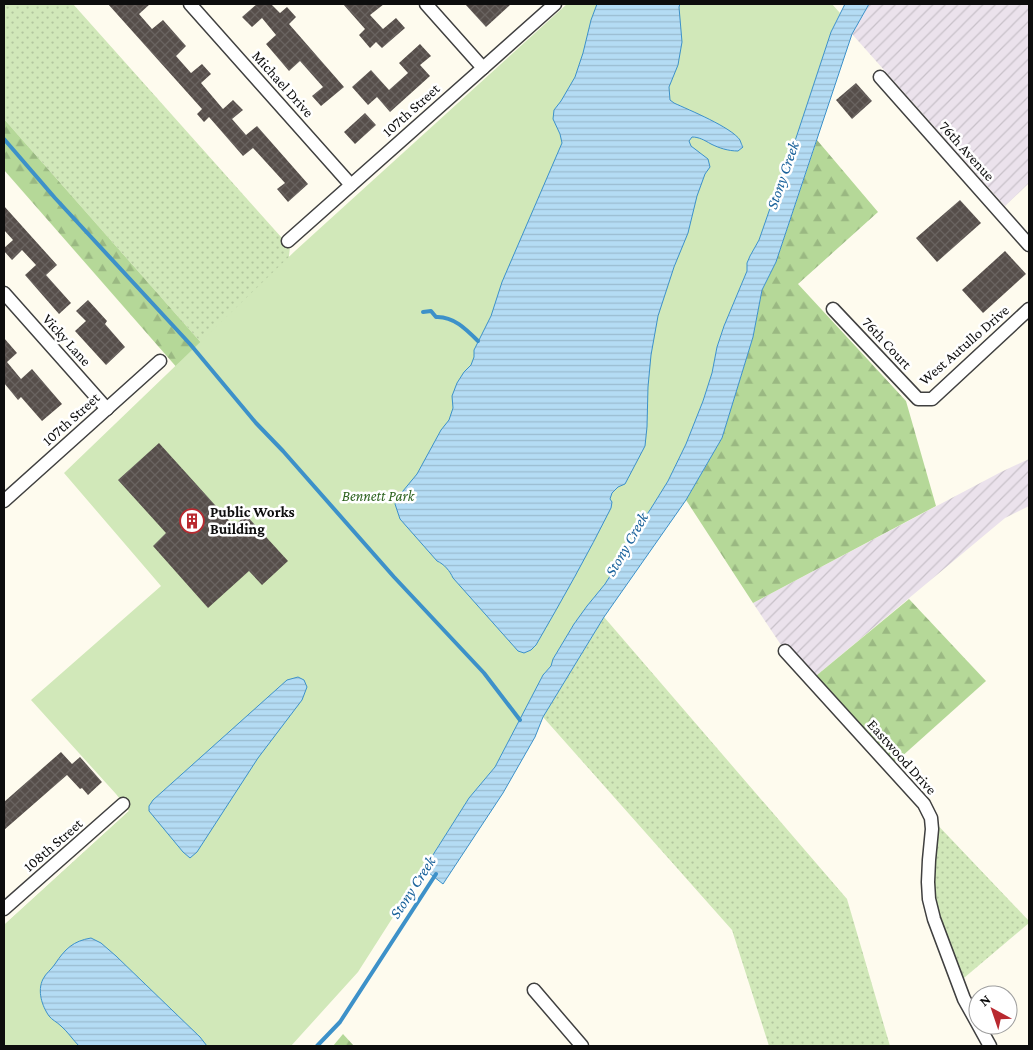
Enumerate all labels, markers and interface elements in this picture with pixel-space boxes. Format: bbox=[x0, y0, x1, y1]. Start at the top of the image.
street label: Michael Drive bbox=[249, 48, 317, 121]
street label: 107th Street bbox=[379, 80, 443, 140]
street label: 76th Avenue bbox=[936, 118, 998, 184]
water label: Stony Creek bbox=[763, 138, 803, 212]
street label: West Autullo Drive bbox=[916, 301, 1012, 388]
street label: Vicky Lane bbox=[39, 311, 95, 370]
street label: 76th Court bbox=[859, 314, 916, 373]
street label: 107th Street bbox=[39, 389, 103, 449]
park label: Bennett Park bbox=[342, 488, 416, 504]
place label: Public Works Building bbox=[210, 504, 295, 537]
building icon: Public Works Building bbox=[179, 508, 205, 534]
water label: Stony Creek bbox=[601, 509, 653, 580]
street label: Eastwood Drive bbox=[864, 716, 940, 798]
street label: 108th Street bbox=[20, 815, 86, 875]
water label: Stony Creek bbox=[386, 852, 440, 922]
north arrow bbox=[968, 985, 1018, 1035]
text: N bbox=[976, 991, 994, 1009]

